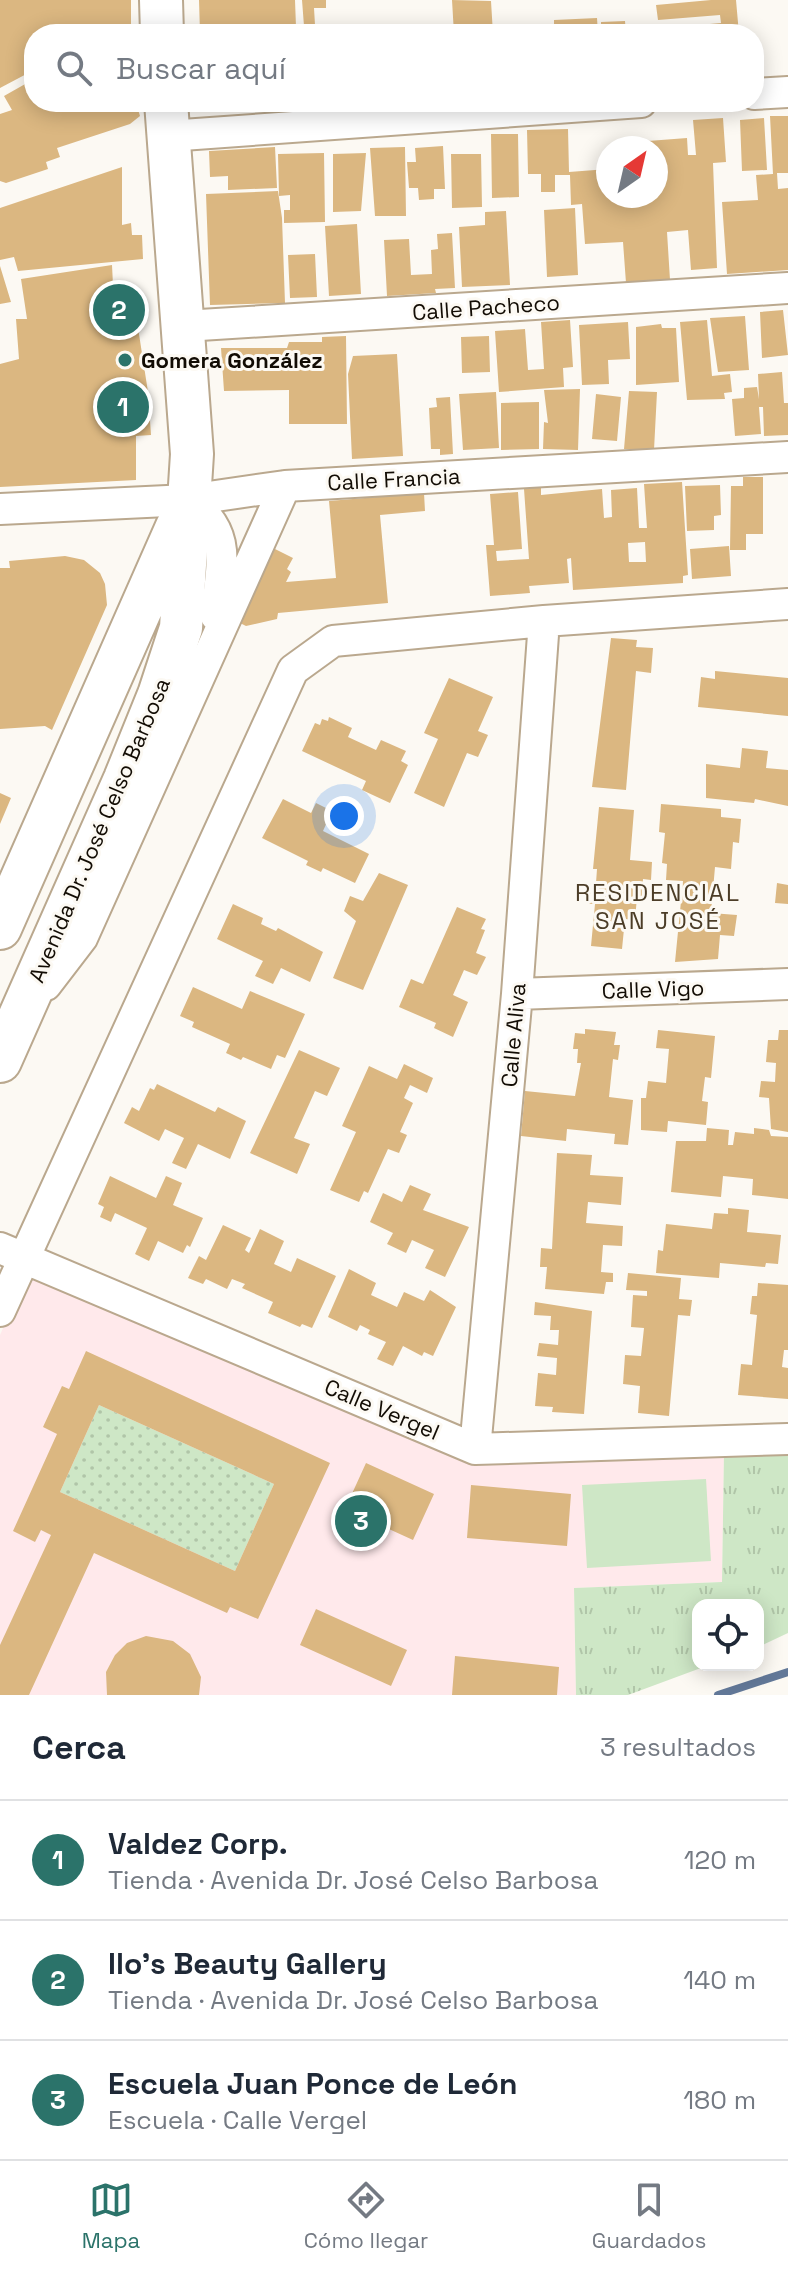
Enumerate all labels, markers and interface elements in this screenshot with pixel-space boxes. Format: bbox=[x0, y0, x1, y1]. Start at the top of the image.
search box bbox=[24, 24, 764, 112]
icon: search bbox=[52, 46, 96, 90]
text: Buscar aquí bbox=[116, 49, 286, 88]
north arrow bbox=[596, 136, 668, 208]
pin: 2 bbox=[93, 280, 145, 340]
street label: Calle Pacheco bbox=[411, 288, 561, 326]
place label: Gomera González bbox=[141, 346, 323, 374]
marker: Gomera González bbox=[116, 351, 134, 369]
pin: 1 bbox=[97, 377, 149, 437]
street label: Calle Francia bbox=[327, 462, 462, 496]
street label: Avenida Dr. José Celso Barbosa bbox=[22, 673, 176, 987]
your location bbox=[324, 796, 364, 836]
district label: RESIDENCIAL SAN JOSÉ bbox=[575, 877, 741, 936]
street label: Calle Vigo bbox=[601, 973, 705, 1005]
street label: Calle Aliva bbox=[494, 981, 532, 1088]
street label: Calle Vergel bbox=[320, 1372, 444, 1446]
pin: 3 bbox=[335, 1491, 387, 1551]
map controls bbox=[692, 1599, 764, 1671]
button: locate bbox=[692, 1599, 764, 1671]
text: Cerca bbox=[32, 1726, 126, 1769]
text: 3 resultados bbox=[600, 1730, 756, 1764]
text: Valdez Corp. bbox=[108, 1824, 288, 1863]
text: 1 bbox=[52, 1843, 64, 1877]
text: 120 m bbox=[684, 1843, 756, 1877]
text: Tienda · Avenida Dr. José Celso Barbosa bbox=[108, 1863, 598, 1897]
text: Ilo's Beauty Gallery bbox=[108, 1944, 387, 1983]
text: 2 bbox=[50, 1963, 66, 1997]
text: 140 m bbox=[683, 1963, 756, 1997]
text: Tienda · Avenida Dr. José Celso Barbosa bbox=[108, 1983, 598, 2017]
text: Escuela Juan Ponce de León bbox=[108, 2064, 517, 2103]
text: 3 bbox=[50, 2083, 66, 2117]
text: 180 m bbox=[683, 2083, 756, 2117]
text: Escuela · Calle Vergel bbox=[108, 2103, 367, 2137]
tab: Mapa bbox=[82, 2178, 140, 2254]
tab: Cómo llegar bbox=[304, 2178, 428, 2254]
tab: Guardados bbox=[592, 2178, 706, 2254]

